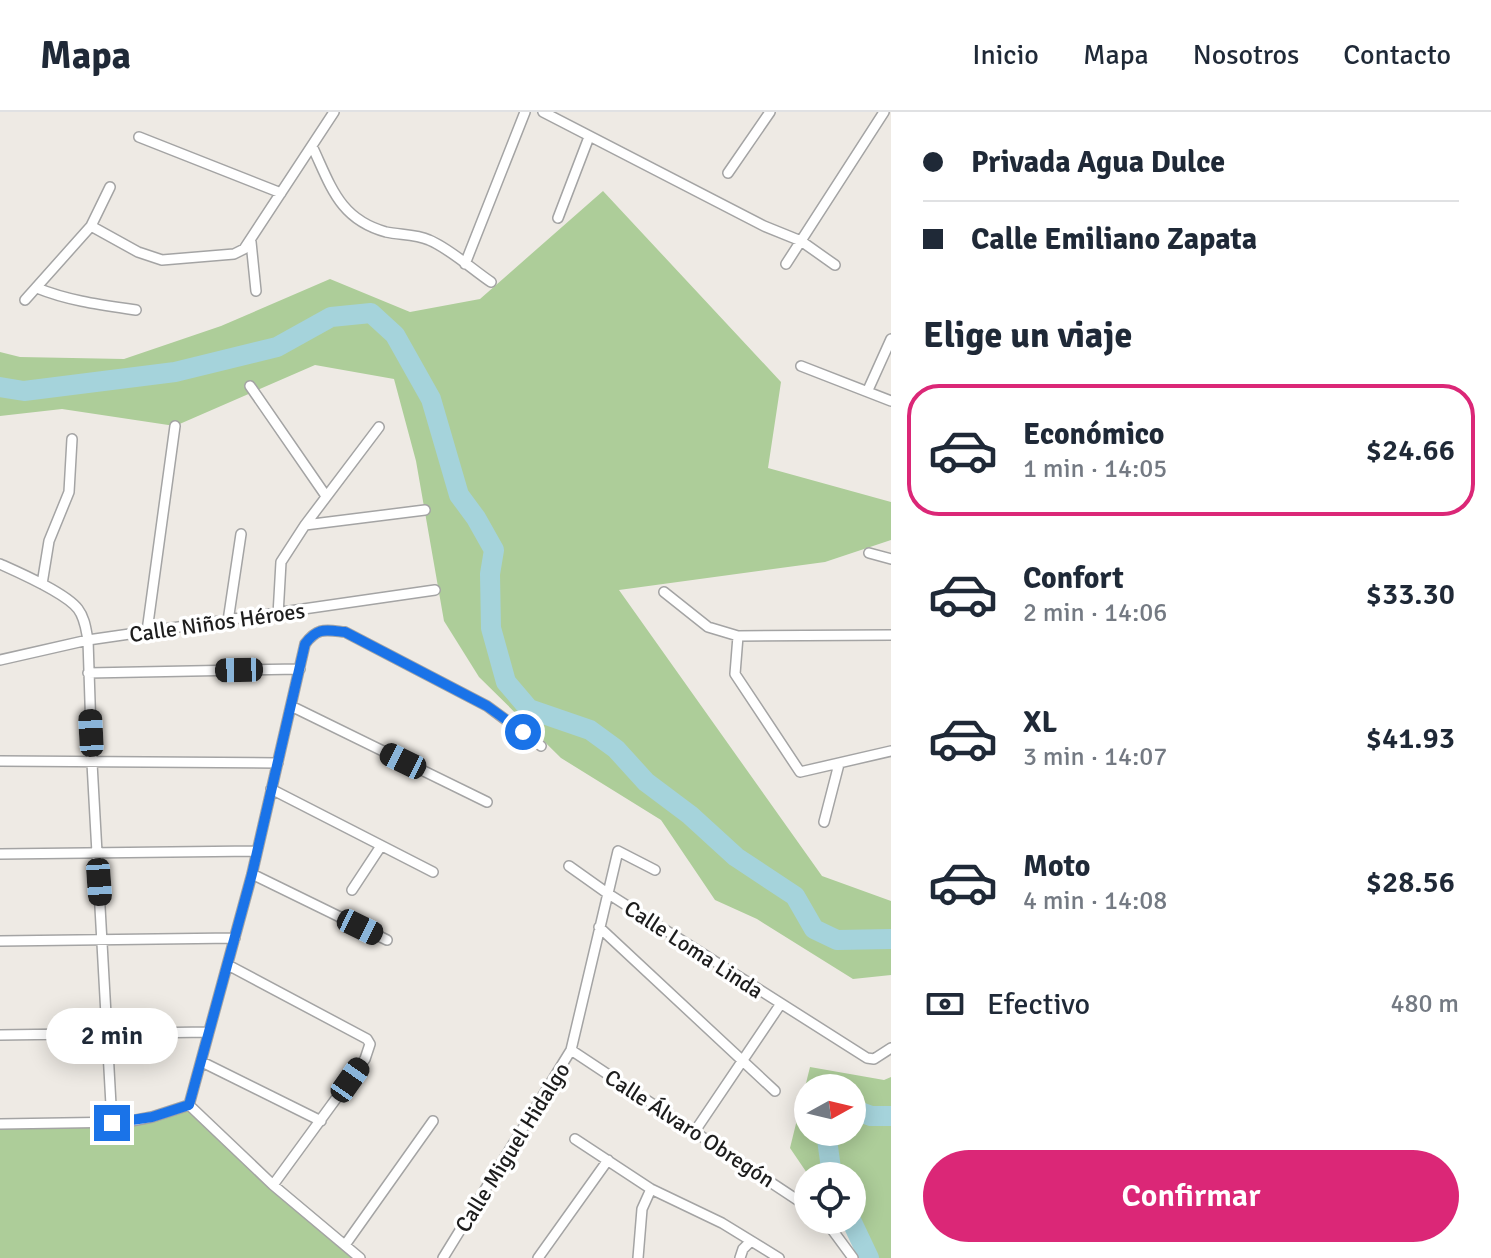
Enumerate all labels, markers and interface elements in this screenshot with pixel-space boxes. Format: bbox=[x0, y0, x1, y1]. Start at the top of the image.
text: Mapa bbox=[40, 32, 131, 79]
text: Inicio bbox=[972, 38, 1039, 72]
text: Mapa bbox=[1083, 38, 1149, 72]
text: Nosotros bbox=[1193, 38, 1299, 72]
text: Contacto bbox=[1343, 38, 1451, 72]
text: Privada Agua Dulce bbox=[971, 144, 1225, 181]
text: Calle Emiliano Zapata bbox=[971, 221, 1257, 258]
text: Elige un viaje bbox=[923, 313, 1132, 358]
icon: car bbox=[927, 414, 999, 486]
text: Económico bbox=[1023, 416, 1165, 453]
text: $24.66 bbox=[1366, 432, 1455, 469]
text: 1 min · 14:05 bbox=[1023, 453, 1167, 485]
icon: car bbox=[927, 558, 999, 630]
text: Confort bbox=[1023, 560, 1124, 597]
text: $33.30 bbox=[1366, 576, 1455, 613]
street label: Calle Niños Héroes bbox=[128, 597, 307, 648]
text: 2 min · 14:06 bbox=[1023, 597, 1167, 629]
car bbox=[215, 658, 263, 682]
icon: car bbox=[927, 702, 999, 774]
text: XL bbox=[1023, 704, 1057, 741]
car bbox=[78, 708, 104, 758]
route start bbox=[505, 714, 541, 750]
text: $41.93 bbox=[1366, 720, 1455, 757]
car bbox=[376, 740, 430, 782]
text: 3 min · 14:07 bbox=[1023, 741, 1167, 773]
icon: car bbox=[927, 846, 999, 918]
text: Moto bbox=[1023, 848, 1090, 885]
car bbox=[85, 857, 113, 907]
text: $28.56 bbox=[1366, 864, 1455, 901]
text: 4 min · 14:08 bbox=[1023, 885, 1167, 917]
street label: Calle Loma Linda bbox=[619, 894, 768, 1004]
car bbox=[333, 906, 387, 948]
icon: cash bbox=[923, 982, 967, 1026]
text: Efectivo bbox=[987, 986, 1090, 1023]
text: 480 m bbox=[1390, 988, 1459, 1020]
callout: 2 min bbox=[46, 1007, 178, 1063]
text: 2 min bbox=[81, 1020, 143, 1052]
car bbox=[326, 1053, 374, 1107]
street label: Calle Miguel Hidalgo bbox=[449, 1057, 576, 1237]
street label: Calle Álvaro Obregón bbox=[600, 1063, 780, 1193]
north arrow bbox=[794, 1074, 866, 1146]
map controls bbox=[794, 1074, 866, 1234]
route end bbox=[94, 1105, 130, 1141]
button: Confirmar bbox=[923, 1150, 1459, 1242]
button: locate bbox=[794, 1162, 866, 1234]

